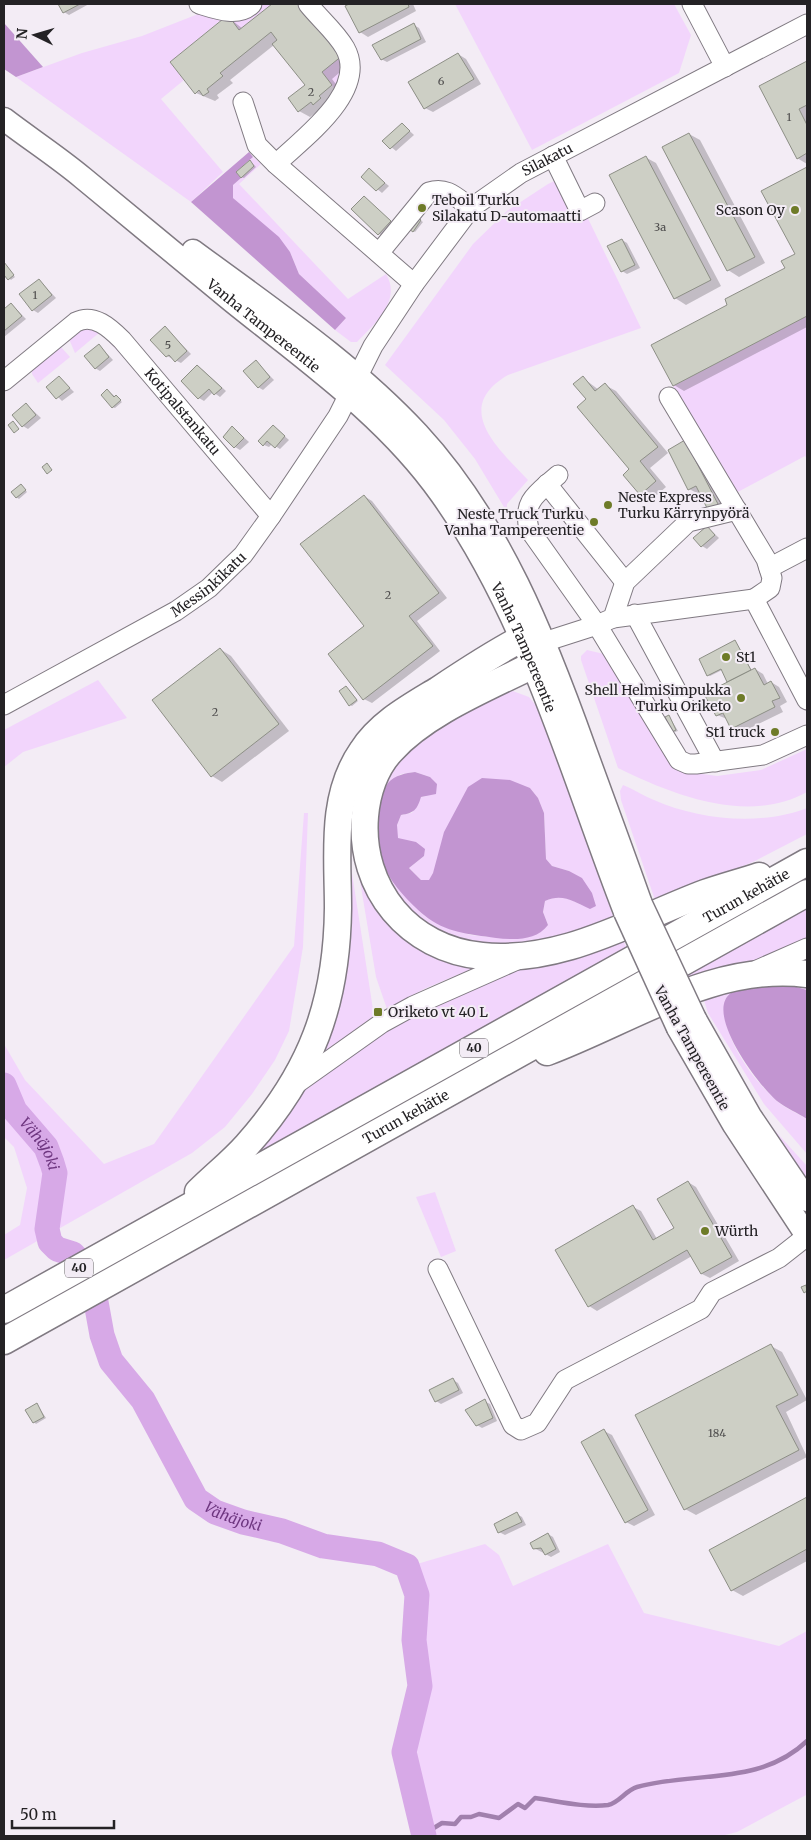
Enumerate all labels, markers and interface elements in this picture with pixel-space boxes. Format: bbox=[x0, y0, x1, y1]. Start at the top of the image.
north arrow bbox=[10, 10, 60, 60]
text: N bbox=[13, 28, 31, 40]
house number: 6 bbox=[438, 74, 445, 88]
house number: 2 bbox=[308, 85, 314, 99]
house number: 1 bbox=[787, 110, 792, 124]
street label: Silakatu bbox=[518, 139, 576, 180]
place label: Teboil Turku Silakatu D-automaatti bbox=[432, 191, 582, 225]
place label: Scason Oy bbox=[716, 201, 786, 219]
marker: Teboil Turku Silakatu D-automaatti bbox=[416, 202, 428, 214]
marker: Scason Oy bbox=[789, 204, 801, 216]
house number: 3a bbox=[654, 220, 666, 234]
street label: Vanha Tampereentie bbox=[203, 275, 324, 376]
house number: 1 bbox=[33, 288, 38, 302]
house number: 5 bbox=[165, 338, 171, 352]
street label: Kotipalstankatu bbox=[141, 364, 225, 459]
place label: Neste Express Turku Kärrynpyörä bbox=[618, 488, 750, 522]
marker: Neste Express Turku Kärrynpyörä bbox=[602, 499, 614, 511]
place label: Neste Truck Turku Vanha Tampereentie bbox=[443, 505, 584, 539]
marker: Neste Truck Turku Vanha Tampereentie bbox=[588, 516, 600, 528]
street label: Messinkikatu bbox=[167, 548, 250, 621]
street label: Vanha Tampereentie bbox=[487, 579, 560, 715]
house number: 2 bbox=[385, 588, 391, 602]
place label: St1 bbox=[736, 648, 756, 666]
marker: St1 bbox=[720, 651, 732, 663]
place label: Shell HelmiSimpukka Turku Oriketo bbox=[585, 681, 731, 715]
marker: Shell HelmiSimpukka Turku Oriketo bbox=[735, 692, 747, 704]
house number: 2 bbox=[212, 705, 218, 719]
place label: St1 truck bbox=[706, 723, 765, 741]
marker: St1 truck bbox=[769, 726, 781, 738]
street label: Turun kehätie bbox=[700, 865, 793, 927]
street label: Vanha Tampereentie bbox=[650, 982, 734, 1113]
place label: Oriketo vt 40 L bbox=[388, 1003, 488, 1021]
marker: Oriketo vt 40 L bbox=[372, 1006, 384, 1018]
road number: 40 bbox=[460, 1038, 488, 1058]
street label: Turun kehätie bbox=[359, 1086, 452, 1148]
water label: Vähäjoki bbox=[16, 1113, 64, 1173]
place label: Würth bbox=[714, 1222, 758, 1240]
marker: Würth bbox=[699, 1225, 711, 1237]
road number: 40 bbox=[65, 1258, 93, 1278]
house number: 184 bbox=[708, 1426, 726, 1440]
water label: Vähäjoki bbox=[200, 1497, 264, 1535]
scale bar bbox=[12, 1798, 115, 1830]
text: 50 m bbox=[20, 1805, 57, 1824]

